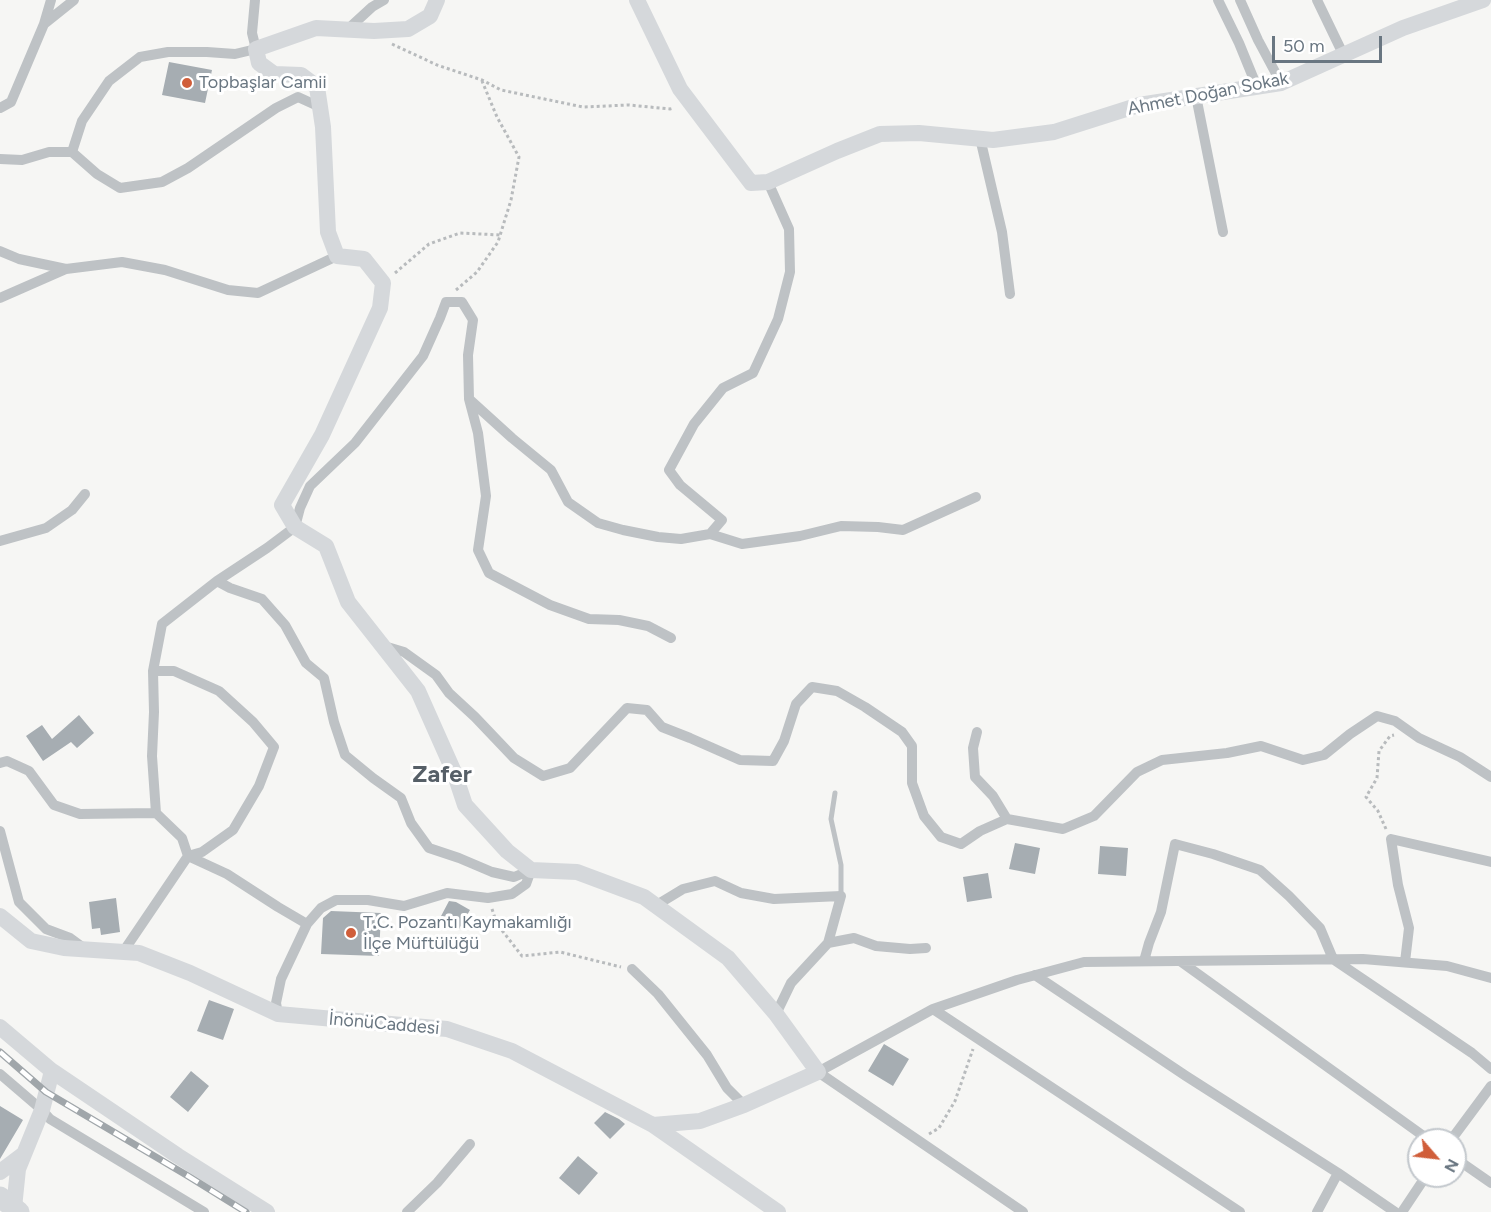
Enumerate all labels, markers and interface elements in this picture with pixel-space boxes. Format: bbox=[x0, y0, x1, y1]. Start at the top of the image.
scale bar bbox=[1275, 24, 1384, 62]
text: 50 m bbox=[1283, 35, 1325, 57]
street label: Ahmet Doğan Sokak bbox=[1126, 68, 1290, 120]
place label: Topbaşlar Camii bbox=[199, 72, 327, 94]
marker: Topbaşlar Camii bbox=[180, 76, 194, 90]
district label: Zafer bbox=[412, 761, 472, 789]
place label: T.C. Pozantı Kaymakamlığı İlçe Müftülüğü bbox=[363, 912, 572, 954]
marker: T.C. Pozantı Kaymakamlığı İlçe Müftülüğü bbox=[344, 926, 358, 940]
street label: İnönüCaddesi bbox=[328, 1008, 440, 1040]
north arrow bbox=[1407, 1128, 1467, 1188]
text: N bbox=[1440, 1156, 1463, 1176]

